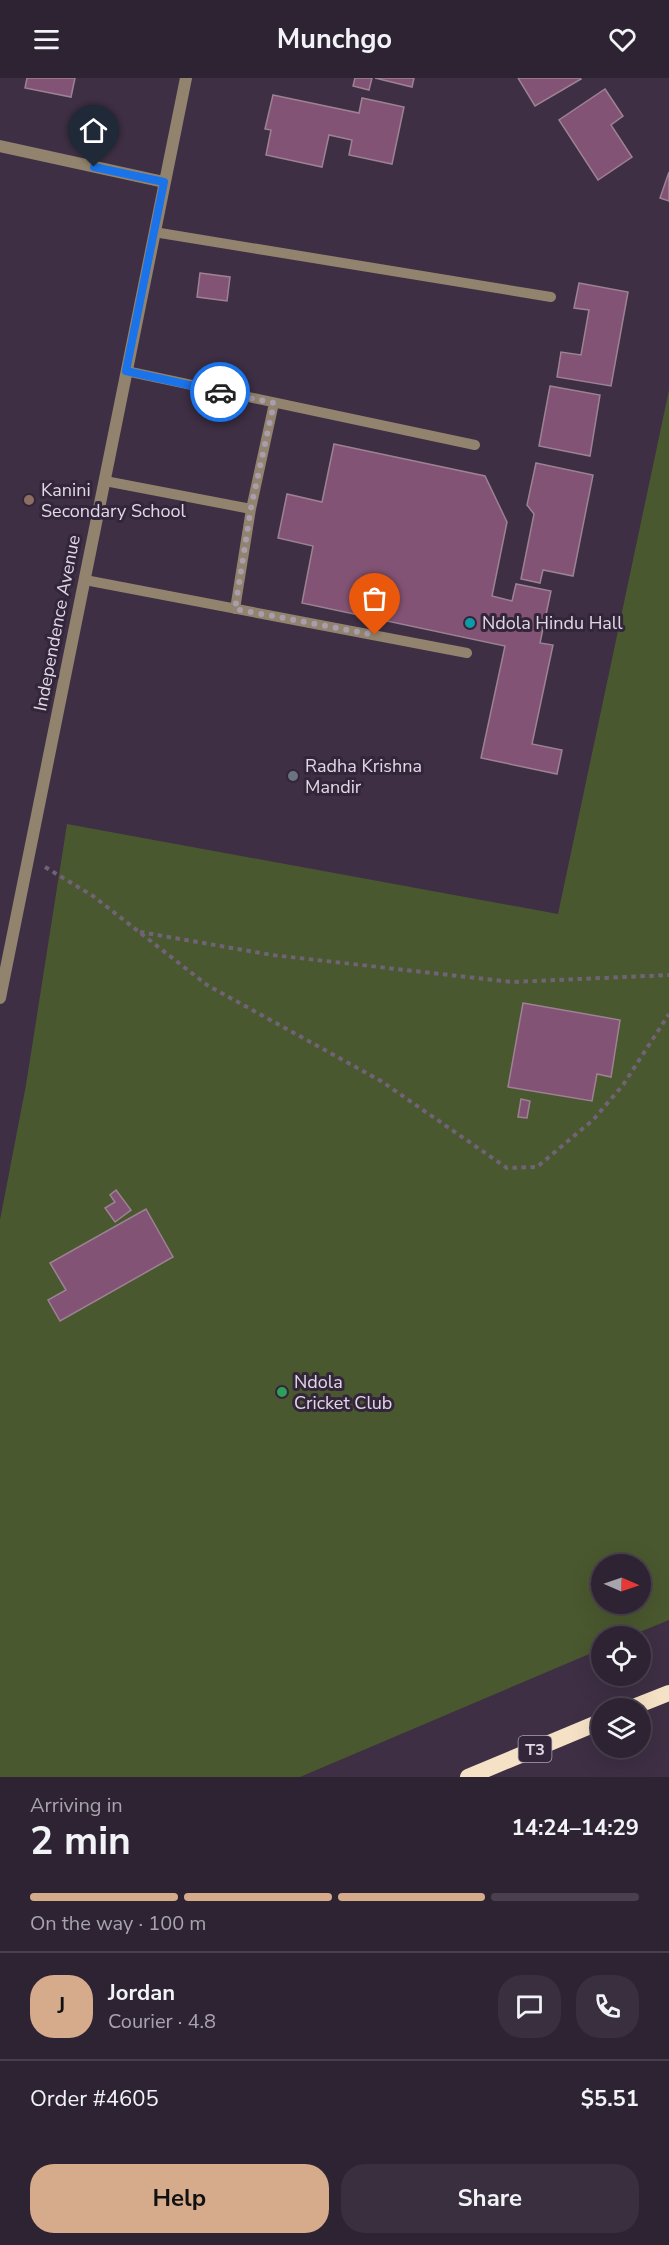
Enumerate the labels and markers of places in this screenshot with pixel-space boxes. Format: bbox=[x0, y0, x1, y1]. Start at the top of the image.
pin bbox=[68, 105, 119, 167]
place label: Kanini Secondary School bbox=[41, 478, 187, 523]
marker: Kanini Secondary School bbox=[22, 493, 36, 507]
pin bbox=[349, 573, 400, 635]
place label: Ndola Hindu Hall bbox=[482, 611, 623, 635]
marker: Ndola Hindu Hall bbox=[463, 616, 477, 630]
place label: Radha Krishna Mandir bbox=[305, 754, 422, 799]
marker: Radha Krishna Mandir bbox=[286, 769, 300, 783]
place label: Ndola Cricket Club bbox=[294, 1370, 392, 1415]
marker: Ndola Cricket Club bbox=[275, 1385, 289, 1399]

